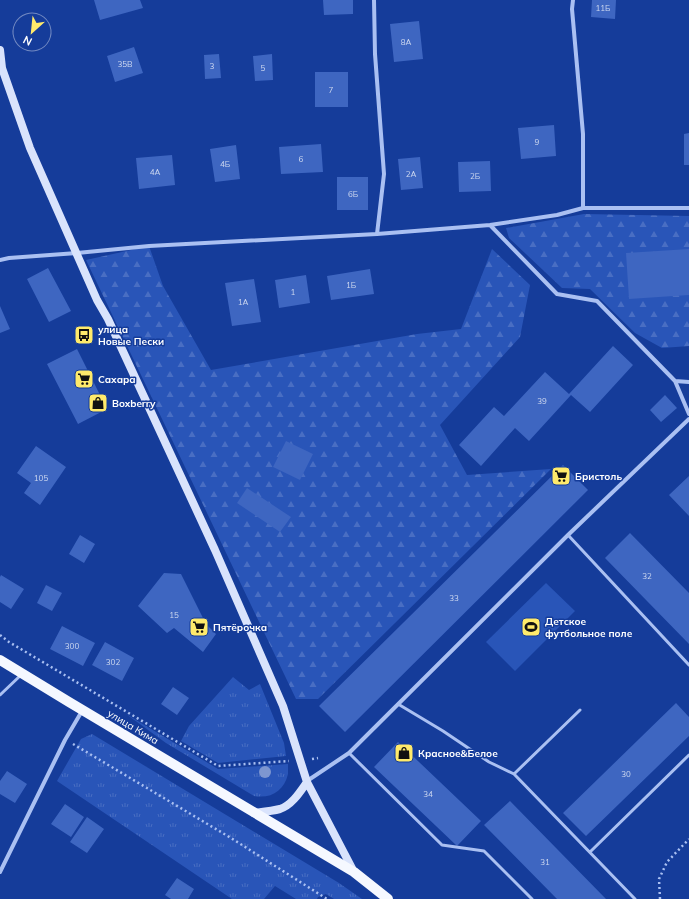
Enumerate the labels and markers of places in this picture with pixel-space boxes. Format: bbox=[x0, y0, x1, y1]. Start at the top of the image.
place label: улица Новые Пески bbox=[98, 323, 164, 348]
bus stop icon: улица Новые Пески bbox=[73, 324, 95, 346]
supermarket icon: Сахара bbox=[73, 368, 95, 390]
place label: Сахара bbox=[98, 373, 136, 386]
shop icon: Boxberry bbox=[87, 392, 109, 414]
place label: Boxberry bbox=[112, 397, 156, 410]
supermarket icon: Бристоль bbox=[550, 465, 572, 487]
place label: Бристоль bbox=[575, 470, 622, 483]
place label: Детское футбольное поле bbox=[545, 615, 633, 640]
supermarket icon: Пятёрочка bbox=[188, 616, 210, 638]
sports icon: Детское футбольное поле bbox=[520, 616, 542, 638]
place label: Пятёрочка bbox=[213, 621, 267, 634]
shop icon: Красное&Белое bbox=[393, 742, 415, 764]
place label: Красное&Белое bbox=[418, 747, 498, 760]

